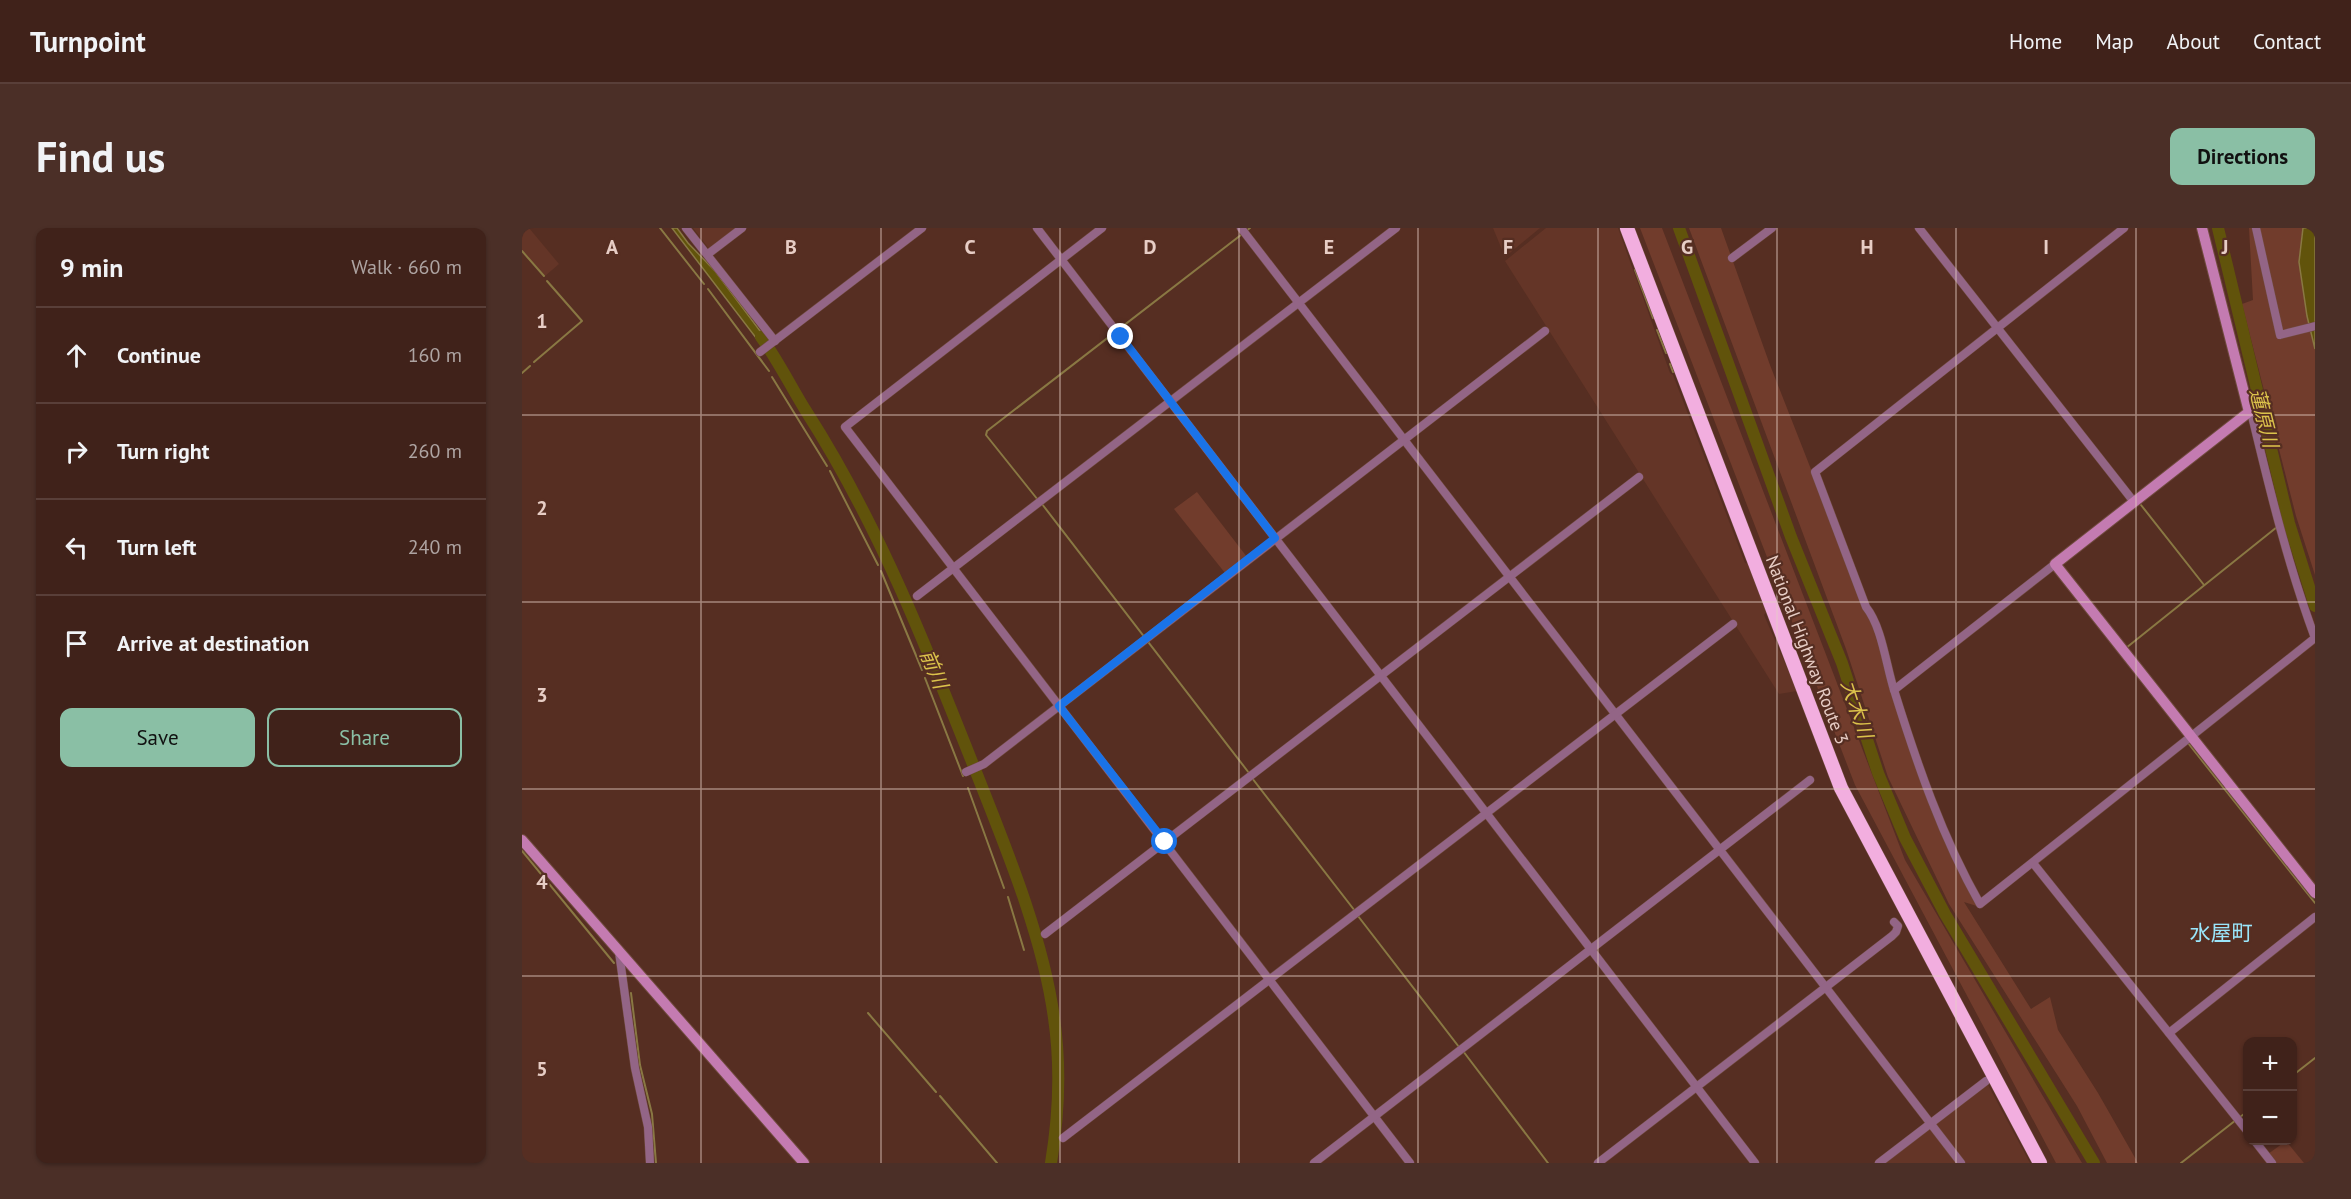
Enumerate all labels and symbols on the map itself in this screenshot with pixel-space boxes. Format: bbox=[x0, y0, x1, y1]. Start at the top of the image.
text: A bbox=[606, 234, 619, 260]
text: B bbox=[785, 234, 797, 260]
text: C bbox=[964, 234, 976, 260]
text: D bbox=[1144, 234, 1157, 260]
text: E bbox=[1324, 234, 1334, 260]
text: F bbox=[1503, 234, 1513, 260]
text: G bbox=[1681, 234, 1693, 260]
text: H bbox=[1860, 234, 1874, 260]
text: I bbox=[2043, 234, 2049, 260]
text: J bbox=[2221, 234, 2228, 260]
text: 1 bbox=[536, 308, 548, 334]
route end bbox=[1107, 323, 1133, 349]
water label: 蓮原川 bbox=[2244, 386, 2284, 452]
text: 2 bbox=[536, 495, 548, 521]
street label: National Highway Route 3 bbox=[1761, 552, 1854, 748]
water label: 前川 bbox=[914, 646, 955, 694]
water label: 大木川 bbox=[1835, 676, 1879, 743]
text: 3 bbox=[536, 682, 548, 708]
route start bbox=[1151, 828, 1177, 854]
text: 4 bbox=[536, 869, 548, 895]
district label: 水屋町 bbox=[2190, 919, 2253, 946]
text: 5 bbox=[536, 1056, 548, 1082]

